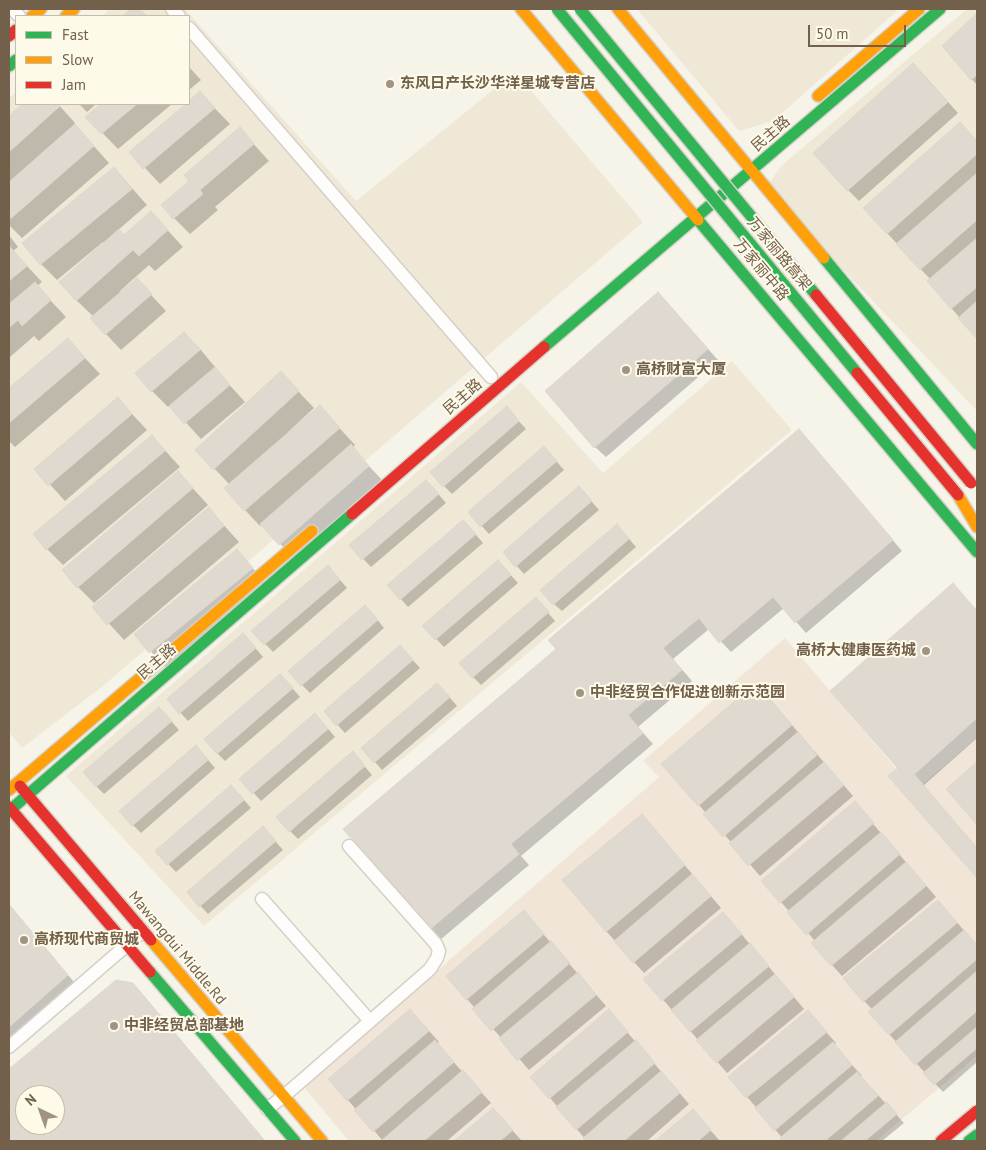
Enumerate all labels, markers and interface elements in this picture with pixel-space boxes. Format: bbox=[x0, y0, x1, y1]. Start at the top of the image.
legend bbox=[15, 15, 190, 105]
scale bar bbox=[811, 15, 908, 47]
text: 50 m bbox=[816, 24, 849, 43]
text: Fast bbox=[62, 25, 89, 44]
text: Slow bbox=[62, 50, 93, 69]
text: Jam bbox=[62, 75, 86, 94]
place label: 东风日产长沙华洋星城专营店 bbox=[400, 75, 595, 93]
marker: 东风日产长沙华洋星城专营店 bbox=[384, 78, 396, 90]
street label: 民主路 bbox=[748, 112, 794, 156]
street label: 万家丽路高架 bbox=[743, 214, 815, 294]
street label: 万家丽中路 bbox=[730, 235, 792, 305]
place label: 高桥财富大厦 bbox=[636, 361, 726, 379]
marker: 高桥财富大厦 bbox=[620, 364, 632, 376]
street label: 民主路 bbox=[440, 375, 486, 419]
street label: 民主路 bbox=[134, 640, 180, 684]
place label: 高桥大健康医药城 bbox=[796, 642, 916, 660]
marker: 高桥大健康医药城 bbox=[920, 645, 932, 657]
place label: 中非经贸合作促进创新示范园 bbox=[590, 684, 785, 702]
marker: 中非经贸合作促进创新示范园 bbox=[574, 687, 586, 699]
street label: Mawangdui Middle.Rd bbox=[124, 888, 230, 1008]
place label: 高桥现代商贸城 bbox=[34, 931, 139, 949]
marker: 高桥现代商贸城 bbox=[18, 934, 30, 946]
place label: 中非经贸总部基地 bbox=[124, 1017, 244, 1035]
marker: 中非经贸总部基地 bbox=[108, 1020, 120, 1032]
north arrow bbox=[15, 1085, 65, 1135]
text: N bbox=[21, 1090, 40, 1109]

